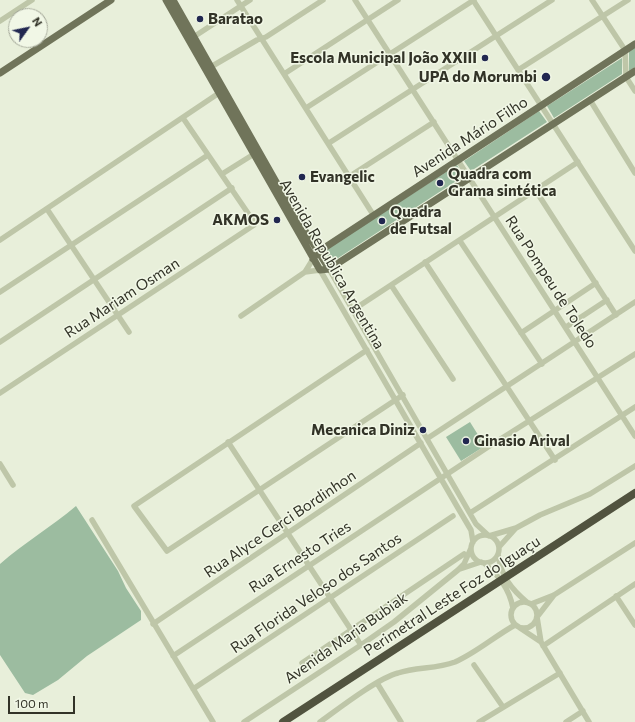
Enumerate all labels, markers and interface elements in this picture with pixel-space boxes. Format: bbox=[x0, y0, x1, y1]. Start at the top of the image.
north arrow bbox=[8, 8, 48, 48]
place label: Baratao bbox=[208, 10, 263, 28]
marker: Baratao bbox=[195, 14, 205, 24]
text: N bbox=[30, 15, 45, 29]
place label: Escola Municipal João XXIII bbox=[290, 49, 477, 67]
marker: Escola Municipal João XXIII bbox=[480, 53, 490, 63]
place label: UPA do Morumbi bbox=[419, 68, 537, 86]
marker: UPA do Morumbi bbox=[540, 71, 552, 83]
street label: Avenida Mário Filho bbox=[409, 93, 531, 181]
place label: Quadra com Grama sintética bbox=[448, 165, 556, 200]
place label: Evangelic bbox=[310, 168, 375, 186]
marker: Evangelic bbox=[297, 172, 307, 182]
street label: Avenida Republica Argentina bbox=[276, 176, 388, 352]
marker: Quadra com Grama sintética bbox=[435, 178, 445, 188]
place label: Quadra de Futsal bbox=[390, 203, 452, 238]
place label: AKMOS bbox=[212, 211, 269, 229]
street label: Rua Pompeu de Toledo bbox=[501, 212, 601, 352]
marker: AKMOS bbox=[272, 215, 282, 225]
marker: Quadra de Futsal bbox=[377, 216, 387, 226]
street label: Rua Mariam Osman bbox=[61, 254, 183, 342]
place label: Mecanica Diniz bbox=[311, 421, 415, 439]
marker: Mecanica Diniz bbox=[418, 425, 428, 435]
place label: Ginasio Arival bbox=[474, 432, 570, 450]
marker: Ginasio Arival bbox=[461, 436, 471, 446]
street label: Rua Alyce Gerci Bordinhon bbox=[201, 466, 359, 582]
street label: Rua Ernesto Tries bbox=[246, 517, 354, 597]
street label: Rua Florida Veloso dos Santos bbox=[227, 529, 405, 657]
street label: Perimetral Leste Foz do Iguaçu bbox=[360, 532, 544, 660]
street label: Avenida Maria Bubiak bbox=[281, 589, 411, 687]
scale bar bbox=[10, 688, 77, 714]
text: 100 m bbox=[15, 696, 49, 710]

